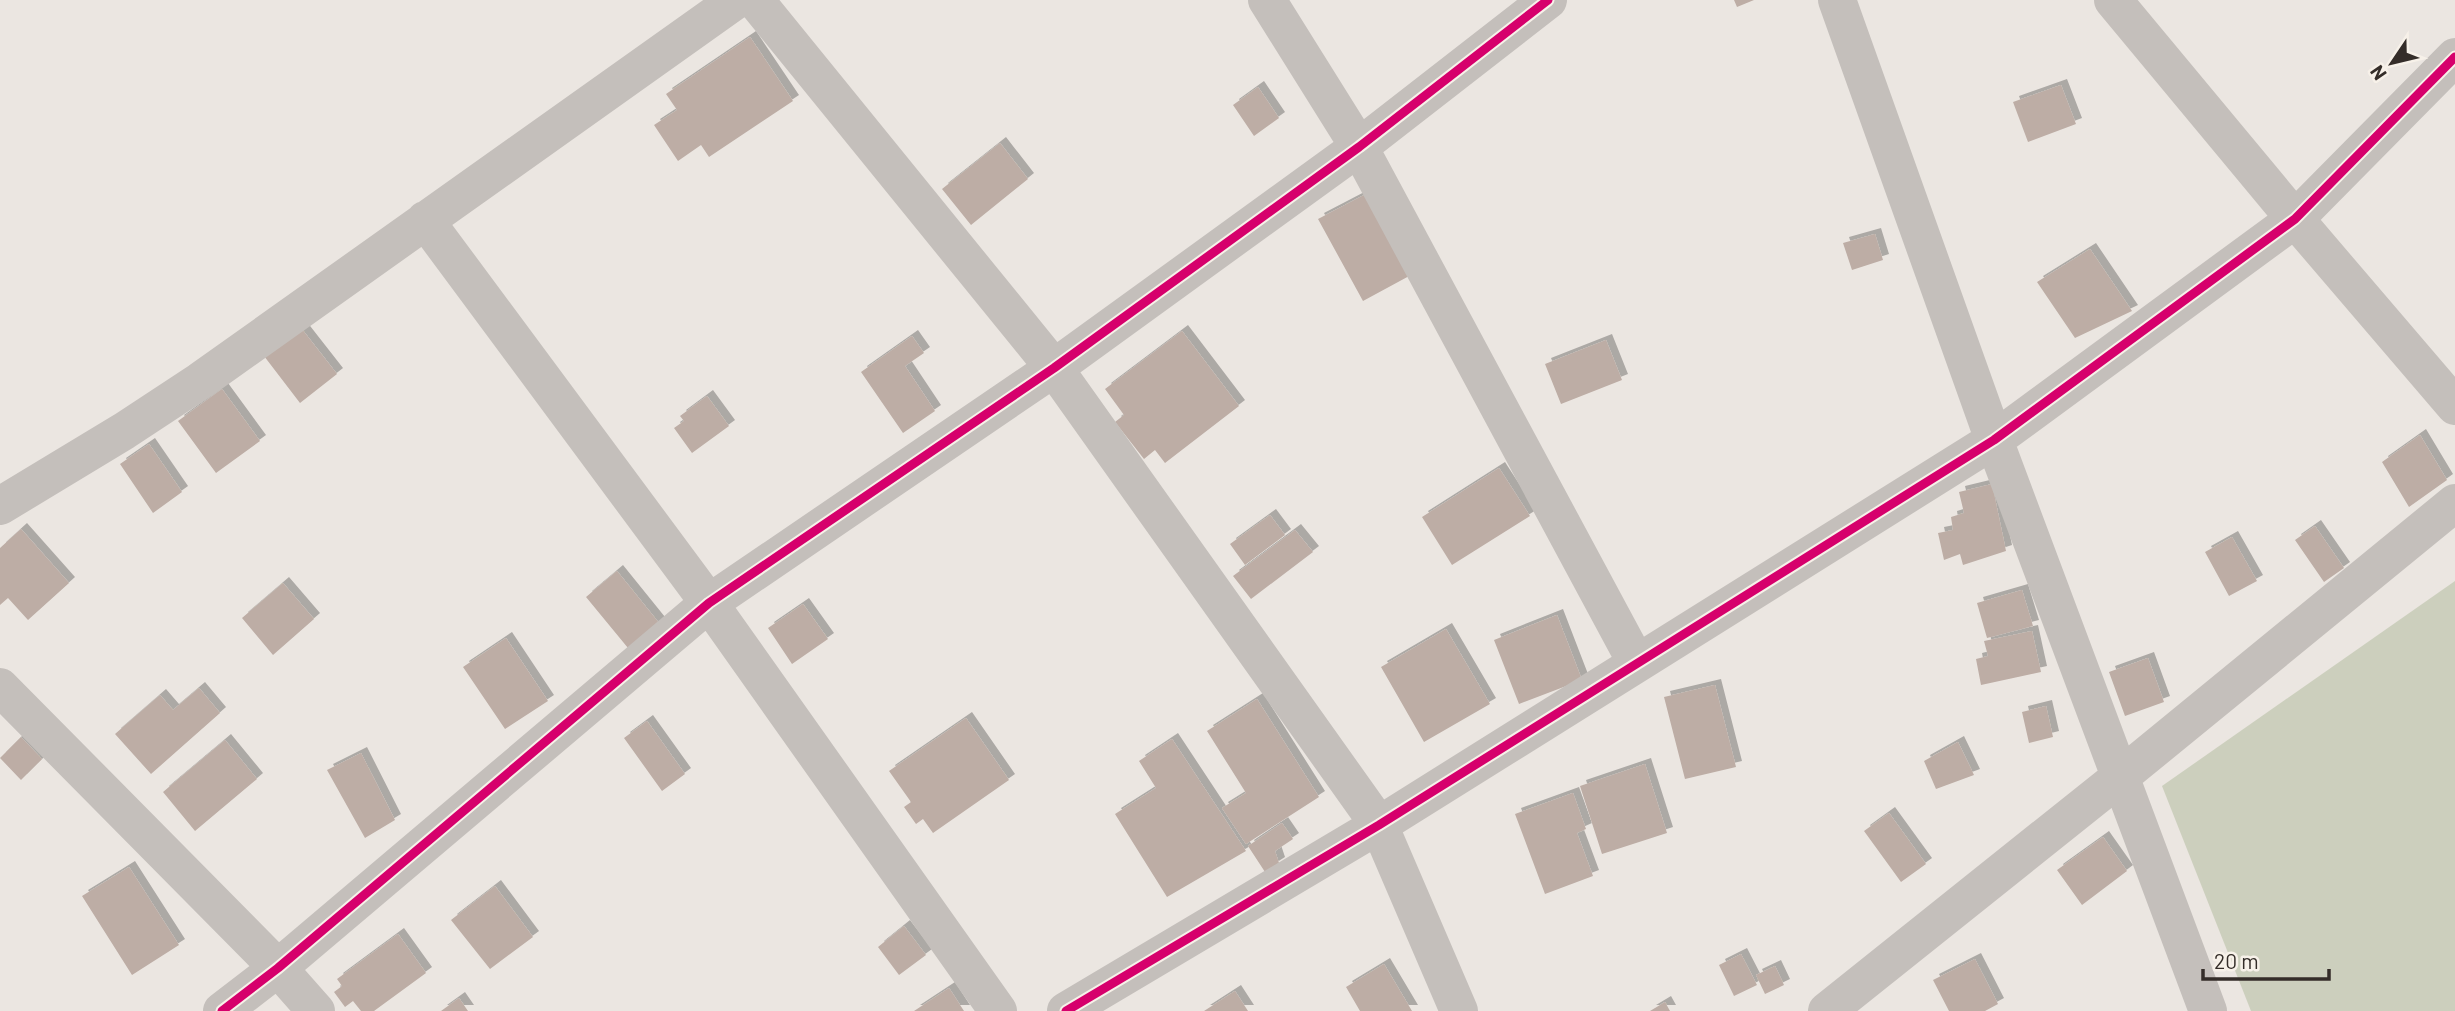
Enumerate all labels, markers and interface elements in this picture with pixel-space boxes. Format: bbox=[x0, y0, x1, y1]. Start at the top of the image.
north arrow bbox=[2357, 28, 2427, 98]
text: N bbox=[2365, 61, 2391, 85]
scale bar bbox=[2203, 937, 2329, 981]
text: 20 m bbox=[2214, 948, 2259, 973]

